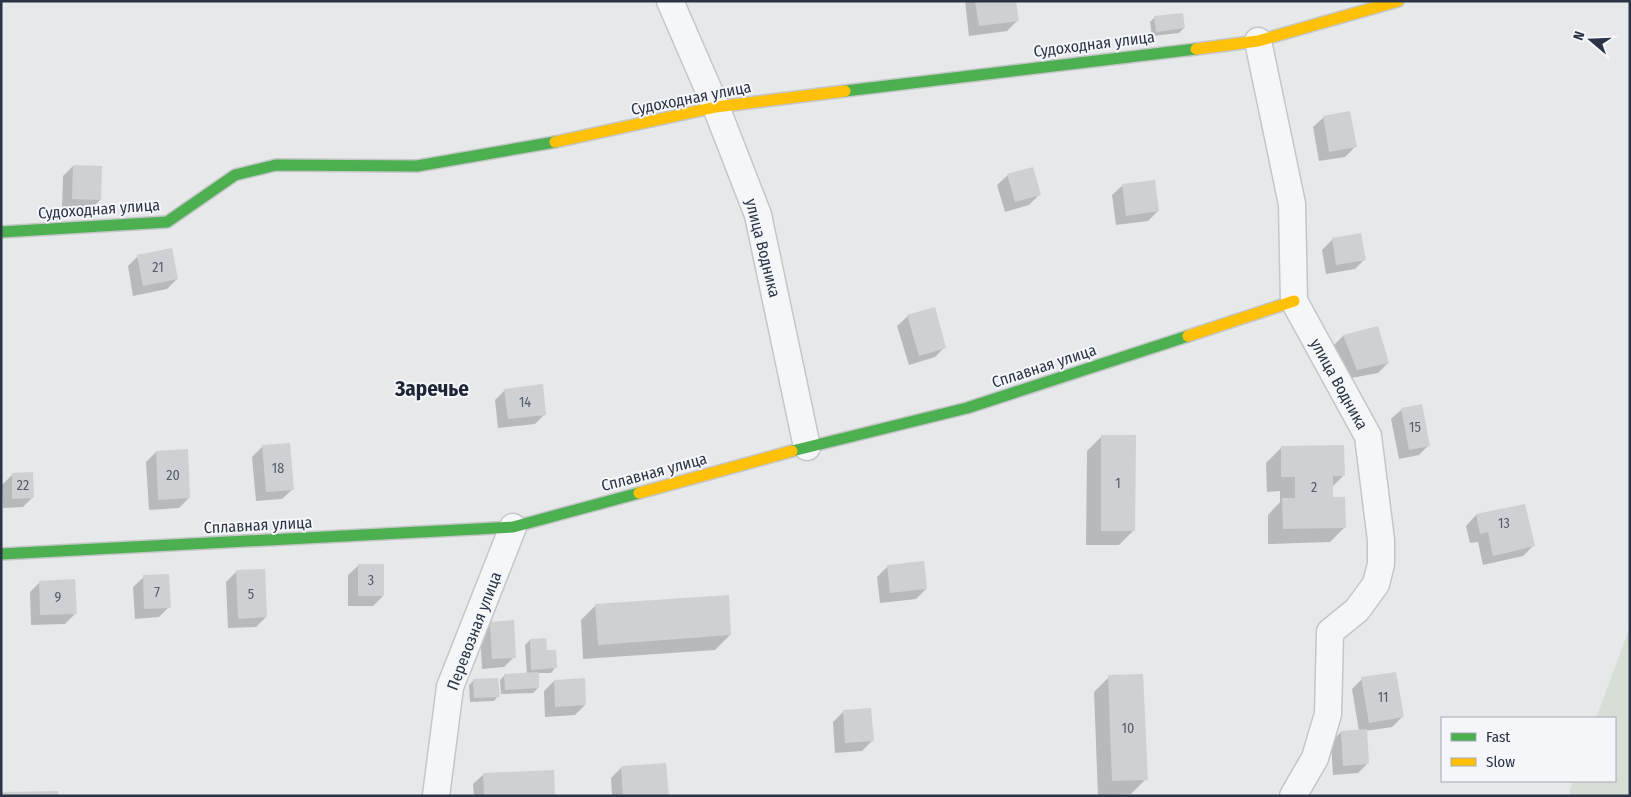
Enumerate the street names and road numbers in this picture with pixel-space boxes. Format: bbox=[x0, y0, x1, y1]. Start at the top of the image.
street label: Судоходная улица bbox=[1032, 27, 1156, 61]
street label: Судоходная улица bbox=[629, 77, 753, 119]
street label: Судоходная улица bbox=[38, 195, 161, 223]
street label: улица Водника bbox=[742, 197, 784, 300]
street label: улица Водника bbox=[1306, 335, 1372, 433]
street label: Сплавная улица bbox=[989, 340, 1099, 392]
street label: Сплавная улица bbox=[599, 449, 709, 495]
street label: Сплавная улица bbox=[203, 513, 313, 537]
street label: Перевозная улица bbox=[443, 569, 505, 693]

